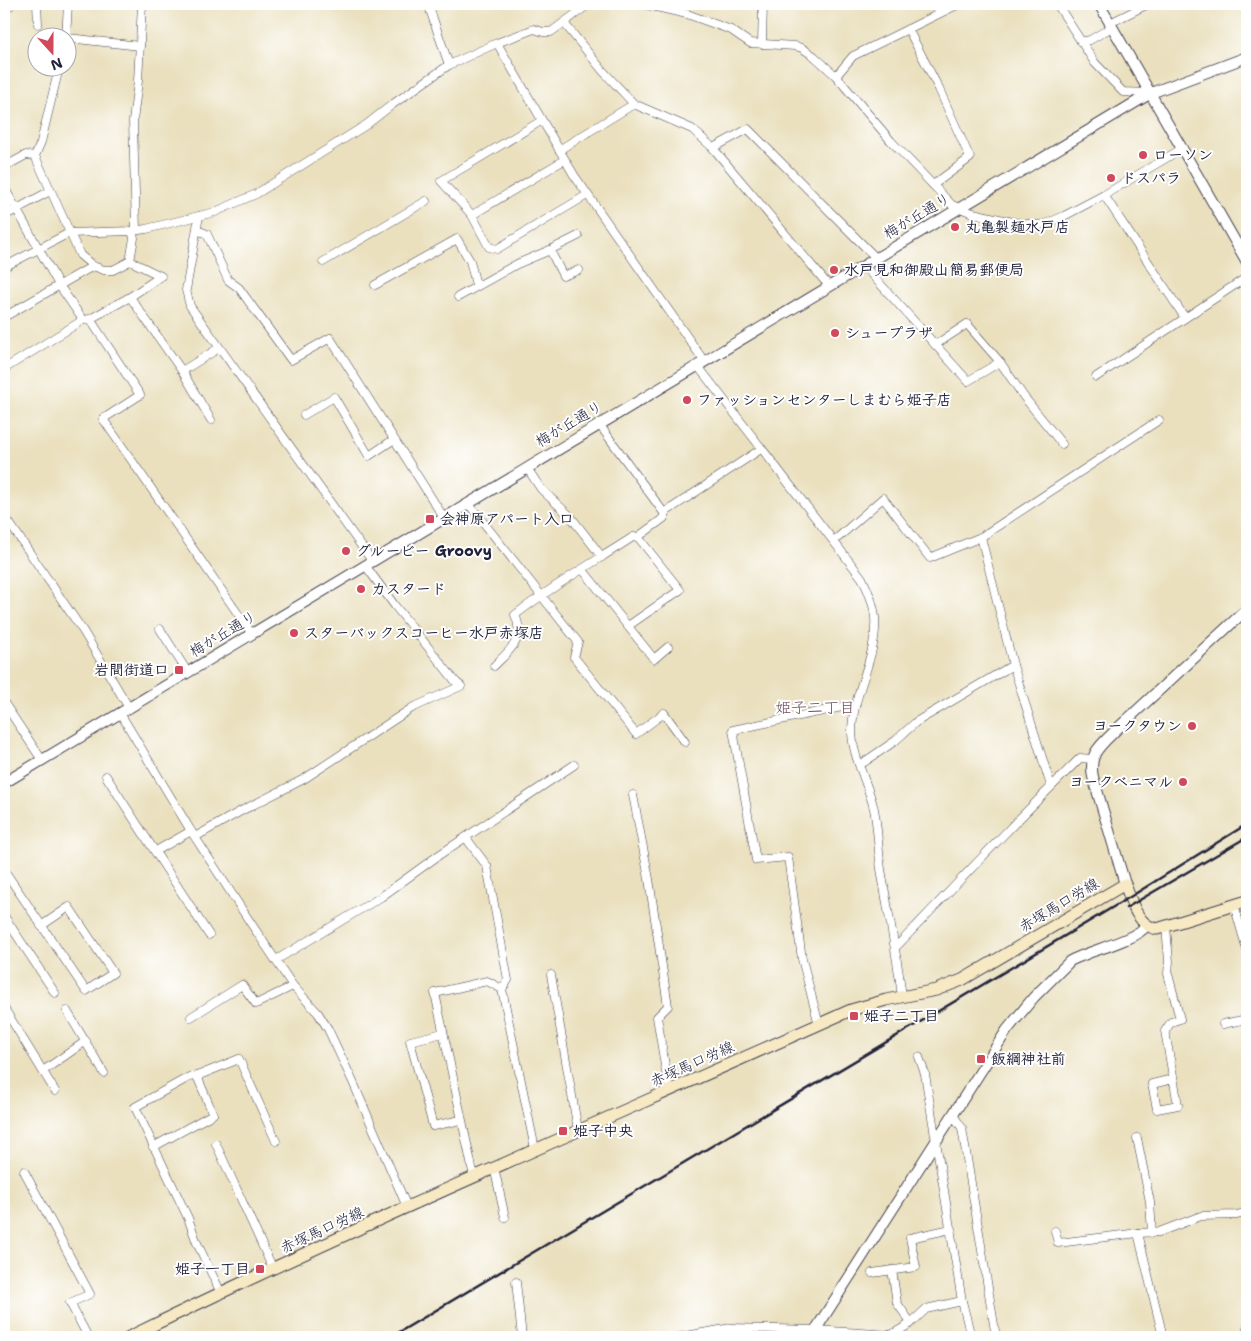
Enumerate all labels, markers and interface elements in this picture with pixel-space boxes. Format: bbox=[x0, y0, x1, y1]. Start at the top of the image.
north arrow bbox=[28, 28, 78, 78]
text: N bbox=[48, 54, 65, 75]
place label: ローソン bbox=[1153, 145, 1213, 165]
marker: ローソン bbox=[1137, 149, 1149, 161]
place label: ドスパラ bbox=[1121, 168, 1181, 188]
marker: ドスパラ bbox=[1105, 172, 1117, 184]
street label: 梅が丘通り bbox=[880, 188, 954, 244]
place label: 丸亀製麺水戸店 bbox=[965, 217, 1070, 237]
marker: 丸亀製麺水戸店 bbox=[949, 221, 961, 233]
place label: 水戸見和御殿山簡易郵便局 bbox=[844, 260, 1024, 280]
marker: 水戸見和御殿山簡易郵便局 bbox=[828, 264, 840, 276]
place label: シュープラザ bbox=[845, 323, 933, 343]
marker: シュープラザ bbox=[829, 327, 841, 339]
place label: ファッションセンターしまむら姫子店 bbox=[697, 390, 952, 410]
marker: ファッションセンターしまむら姫子店 bbox=[681, 394, 693, 406]
street label: 梅が丘通り bbox=[532, 396, 606, 452]
place label: 会神原アパート入口 bbox=[440, 509, 574, 529]
marker: 会神原アパート入口 bbox=[424, 513, 436, 525]
place label: グルービー Groovy bbox=[356, 541, 492, 561]
marker: グルービー Groovy bbox=[340, 545, 352, 557]
place label: カスタード bbox=[371, 579, 446, 599]
marker: カスタード bbox=[355, 583, 367, 595]
street label: 梅が丘通り bbox=[186, 606, 260, 662]
place label: スターバックスコーヒー水戸赤塚店 bbox=[304, 623, 544, 643]
marker: スターバックスコーヒー水戸赤塚店 bbox=[288, 627, 300, 639]
place label: 岩間街道口 bbox=[94, 660, 169, 680]
marker: 岩間街道口 bbox=[173, 664, 185, 676]
district label: 姫子二丁目 bbox=[775, 697, 855, 718]
place label: ヨークタウン bbox=[1093, 716, 1182, 736]
marker: ヨークタウン bbox=[1186, 720, 1198, 732]
place label: ヨークベニマル bbox=[1069, 772, 1173, 792]
marker: ヨークベニマル bbox=[1177, 776, 1189, 788]
street label: 赤塚馬口労線 bbox=[1015, 873, 1103, 937]
place label: 姫子二丁目 bbox=[864, 1006, 939, 1026]
marker: 姫子二丁目 bbox=[848, 1010, 860, 1022]
street label: 赤塚馬口労線 bbox=[647, 1037, 737, 1091]
place label: 飯綱神社前 bbox=[991, 1049, 1066, 1069]
marker: 飯綱神社前 bbox=[975, 1053, 987, 1065]
place label: 姫子中央 bbox=[573, 1121, 633, 1141]
marker: 姫子中央 bbox=[557, 1125, 569, 1137]
street label: 赤塚馬口労線 bbox=[277, 1202, 367, 1258]
place label: 姫子一丁目 bbox=[175, 1259, 250, 1279]
marker: 姫子一丁目 bbox=[254, 1263, 266, 1275]

